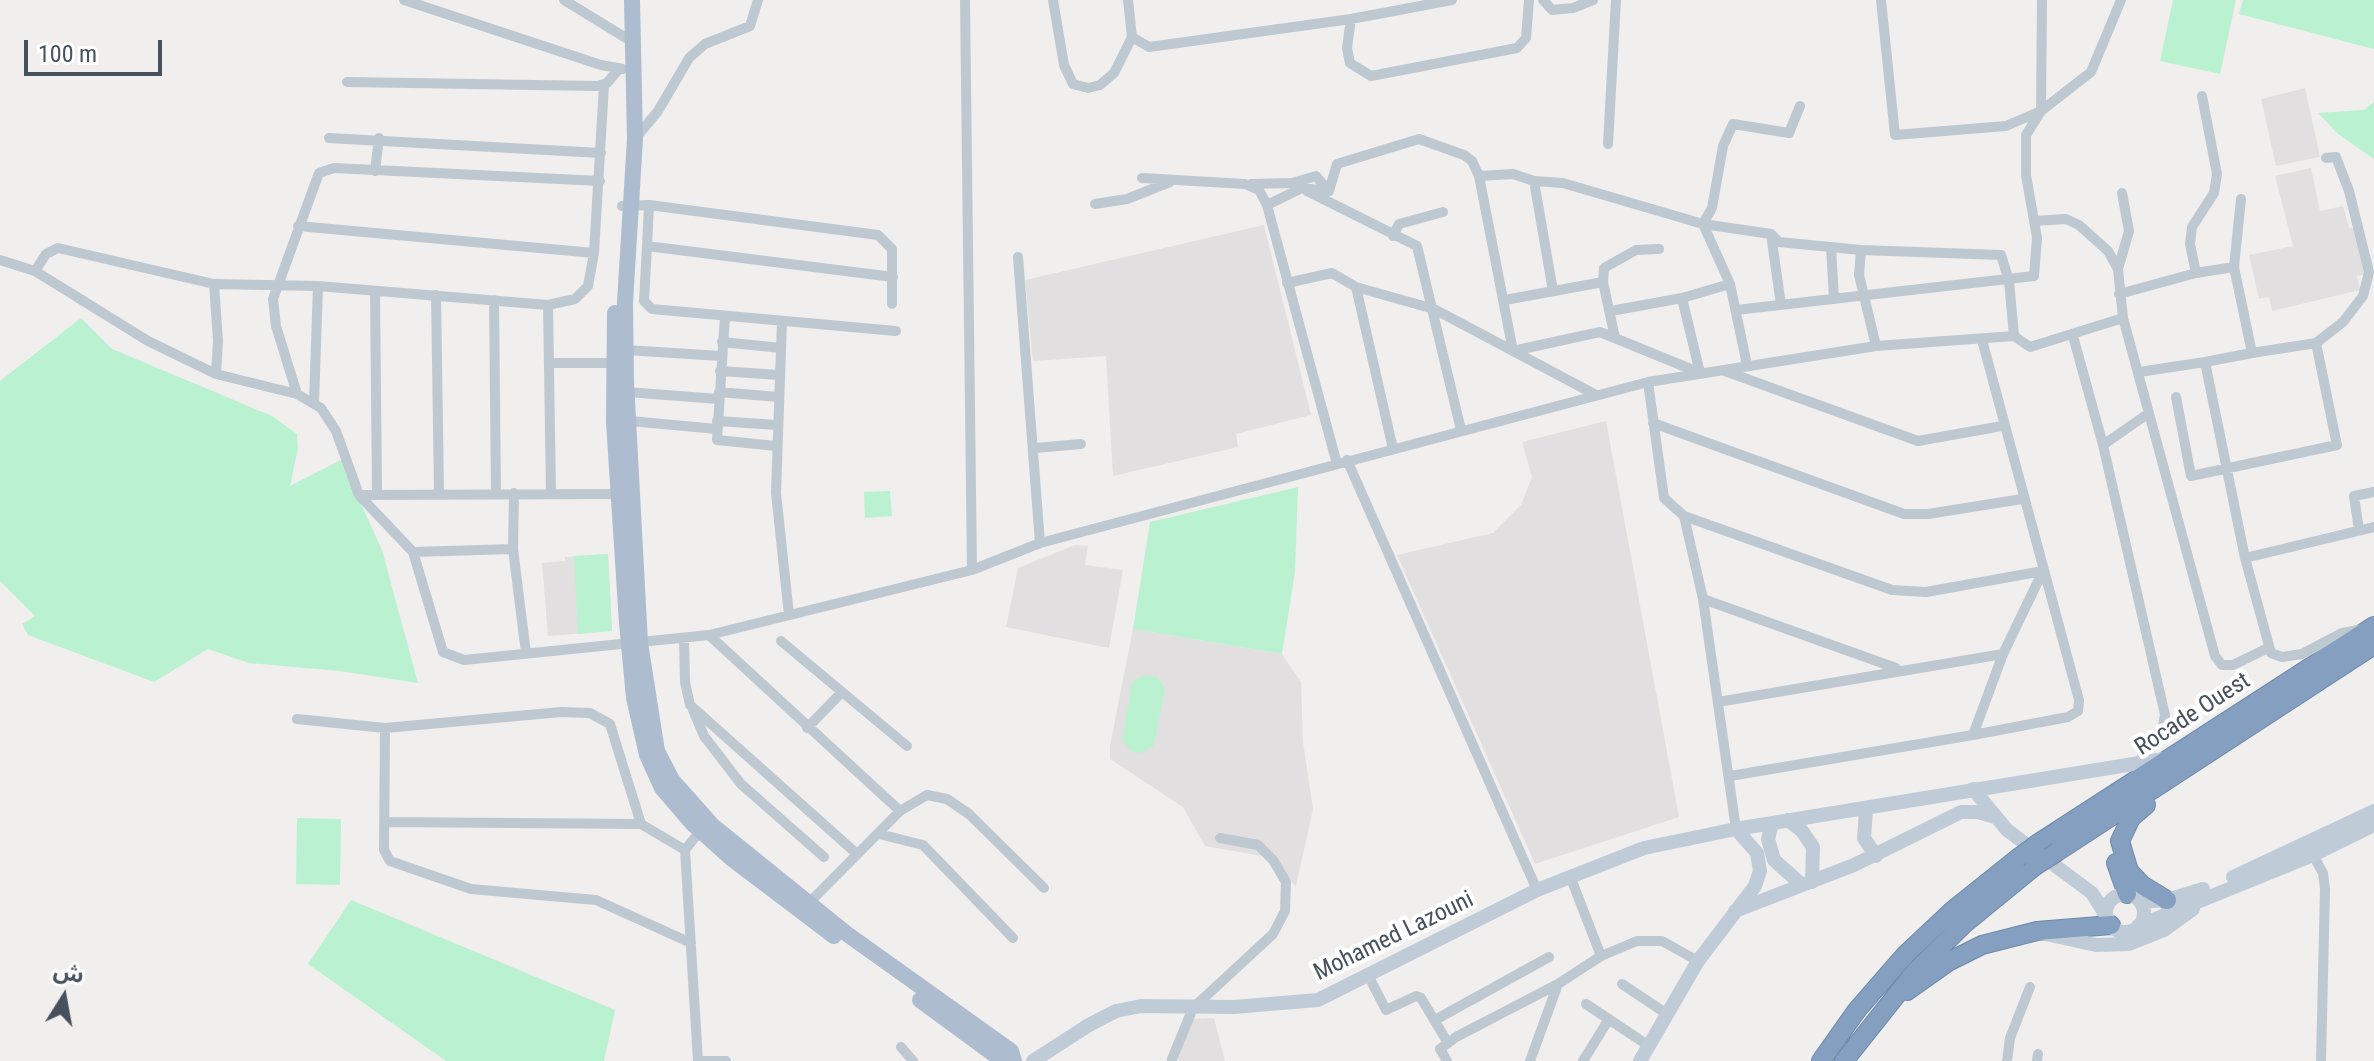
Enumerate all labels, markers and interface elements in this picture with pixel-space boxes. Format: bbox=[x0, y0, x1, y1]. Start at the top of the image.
scale bar bbox=[28, 24, 166, 74]
text: 100 m bbox=[38, 40, 97, 68]
street label: Rocade Ouest bbox=[2130, 667, 2256, 763]
street label: Mohamed Lazouni bbox=[1309, 886, 1479, 988]
north arrow bbox=[24, 957, 104, 1037]
text: ش bbox=[51, 958, 86, 988]

